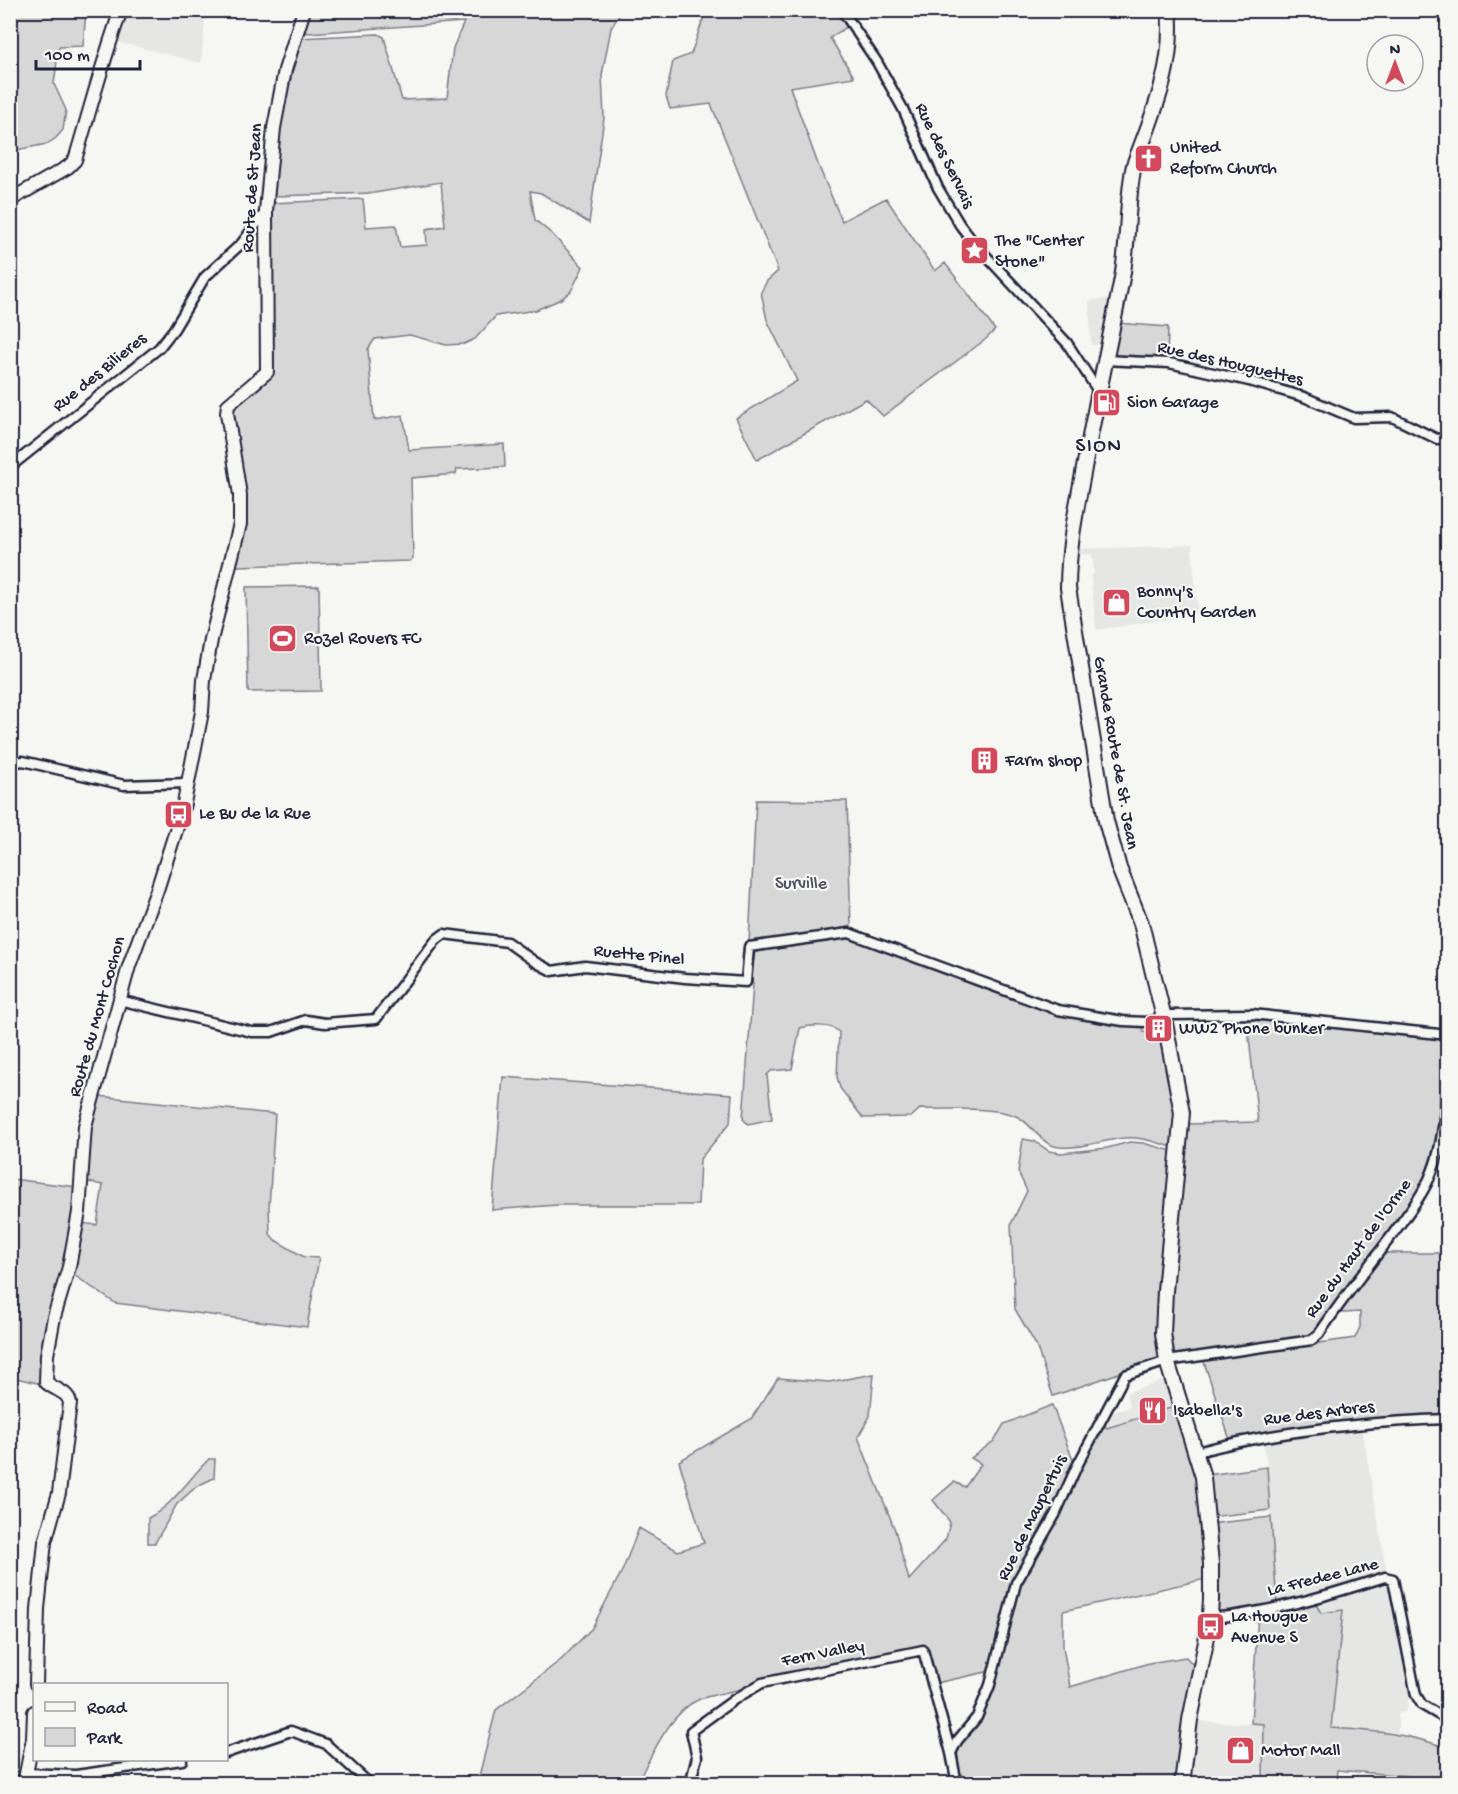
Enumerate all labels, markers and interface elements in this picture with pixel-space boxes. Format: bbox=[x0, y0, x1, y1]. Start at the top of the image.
scale bar bbox=[36, 33, 140, 71]
north arrow bbox=[1365, 33, 1425, 93]
text: N bbox=[1390, 42, 1401, 61]
text: 100 m bbox=[44, 46, 90, 67]
street label: Rue des Servais bbox=[909, 100, 979, 213]
street label: Route de St Jean bbox=[238, 122, 268, 253]
place label: United Reform Church bbox=[1170, 138, 1277, 180]
church icon: United Reform Church bbox=[1133, 142, 1165, 174]
place label: The "Center Stone" bbox=[994, 231, 1085, 273]
place icon: The "Center Stone" bbox=[958, 235, 990, 267]
street label: Rue des Bilieres bbox=[49, 328, 152, 417]
street label: Rue des Houguettes bbox=[1155, 337, 1306, 391]
fuel station icon: Sion Garage bbox=[1090, 387, 1122, 419]
place label: Sion Garage bbox=[1127, 393, 1219, 414]
district label: SION bbox=[1075, 435, 1123, 460]
place label: Bonny's Country Garden bbox=[1136, 582, 1256, 624]
shop icon: Bonny's Country Garden bbox=[1100, 586, 1132, 618]
sports icon: Rozel Rovers FC bbox=[267, 623, 299, 655]
place label: Rozel Rovers FC bbox=[304, 629, 422, 650]
street label: Grande Route de St. Jean bbox=[1088, 655, 1142, 852]
building icon: Farm shop bbox=[968, 745, 1000, 777]
place label: Farm shop bbox=[1004, 751, 1082, 772]
bus stop icon: Le Bu de la Rue bbox=[162, 798, 194, 830]
place label: Le Bu de la Rue bbox=[199, 804, 311, 825]
park label: Surville bbox=[775, 874, 828, 895]
street label: Route du Mont Cochon bbox=[65, 934, 131, 1100]
street label: Ruette Pinel bbox=[593, 941, 685, 971]
building icon: WW2 Phone bunker bbox=[1142, 1013, 1174, 1045]
place label: WW2 Phone bunker bbox=[1179, 1019, 1326, 1040]
street label: Rue du Haut de l'Orme bbox=[1301, 1175, 1417, 1323]
restaurant icon: Isabella's bbox=[1136, 1395, 1168, 1427]
street label: Rue des Arbres bbox=[1263, 1397, 1377, 1431]
place label: Isabella's bbox=[1173, 1401, 1243, 1422]
street label: Rue de Maupertuis bbox=[993, 1450, 1073, 1584]
street label: La Fredee Lane bbox=[1265, 1554, 1381, 1602]
place label: La Hougue Avenue S bbox=[1231, 1607, 1309, 1649]
bus stop icon: La Hougue Avenue S bbox=[1194, 1611, 1226, 1643]
street label: Fern Valley bbox=[779, 1636, 866, 1672]
legend bbox=[33, 1683, 228, 1761]
text: Road bbox=[87, 1699, 128, 1720]
text: Park bbox=[86, 1729, 123, 1750]
shop icon: Motor Mall bbox=[1224, 1735, 1256, 1767]
place label: Motor Mall bbox=[1261, 1741, 1341, 1762]

